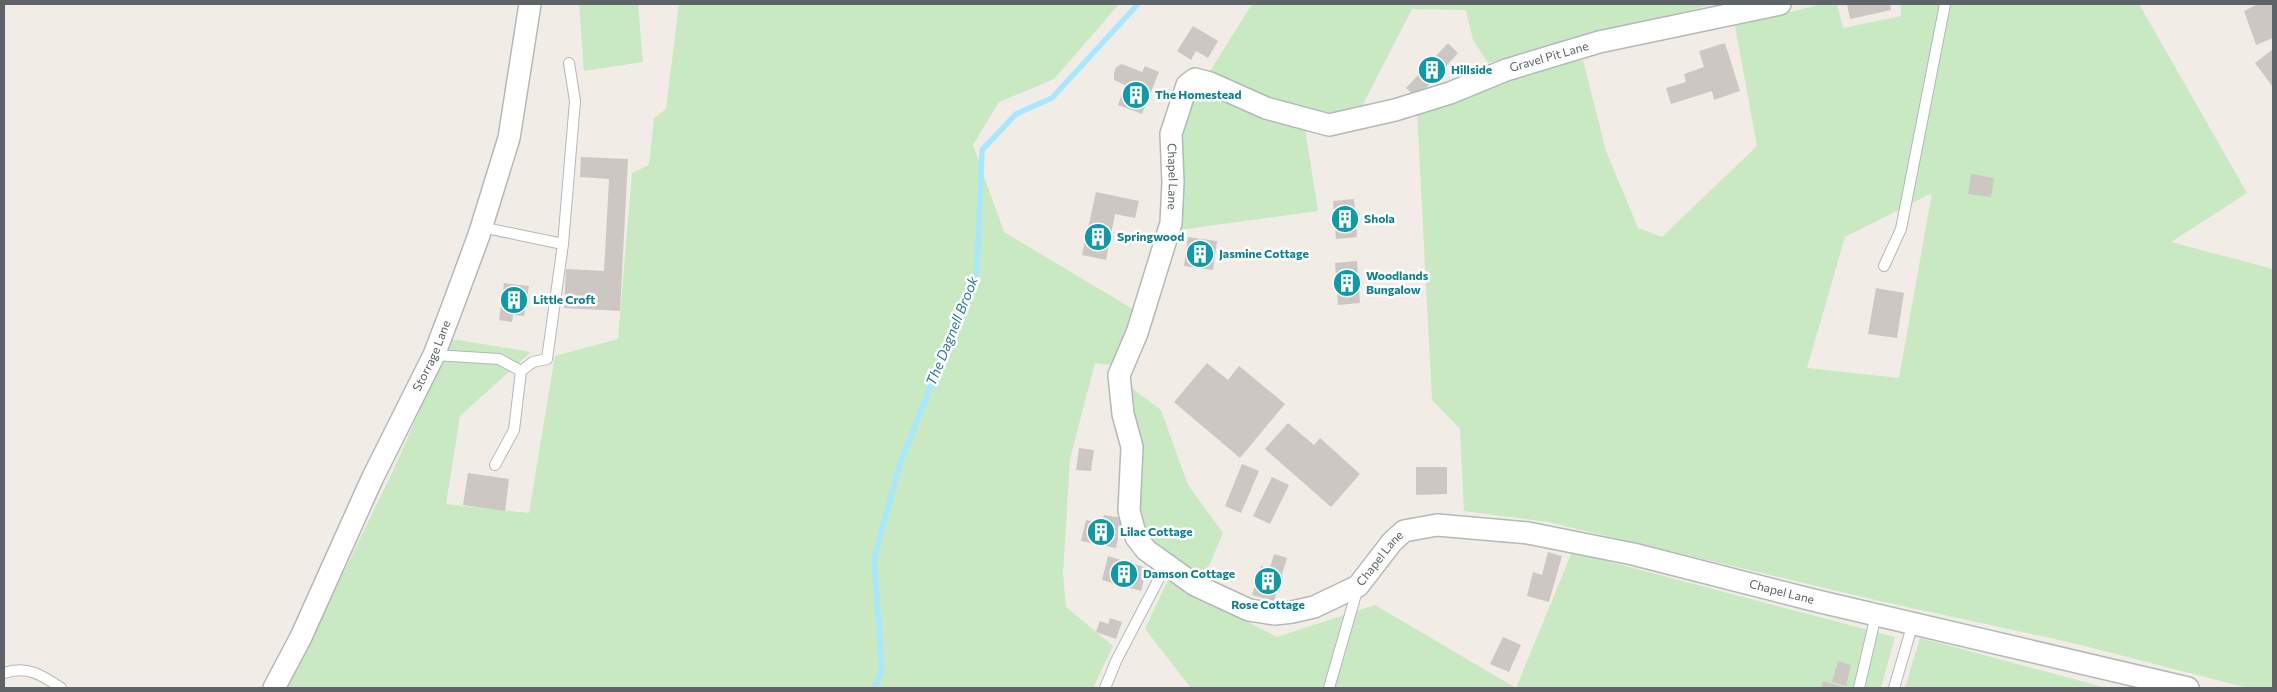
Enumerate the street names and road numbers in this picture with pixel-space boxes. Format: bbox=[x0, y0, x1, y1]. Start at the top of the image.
street label: Gravel Pit Lane bbox=[1508, 38, 1590, 74]
street label: Chapel Lane bbox=[1165, 143, 1181, 210]
street label: Storrage Lane bbox=[409, 318, 453, 393]
street label: Chapel Lane bbox=[1353, 527, 1406, 588]
street label: Chapel Lane bbox=[1748, 576, 1816, 606]

